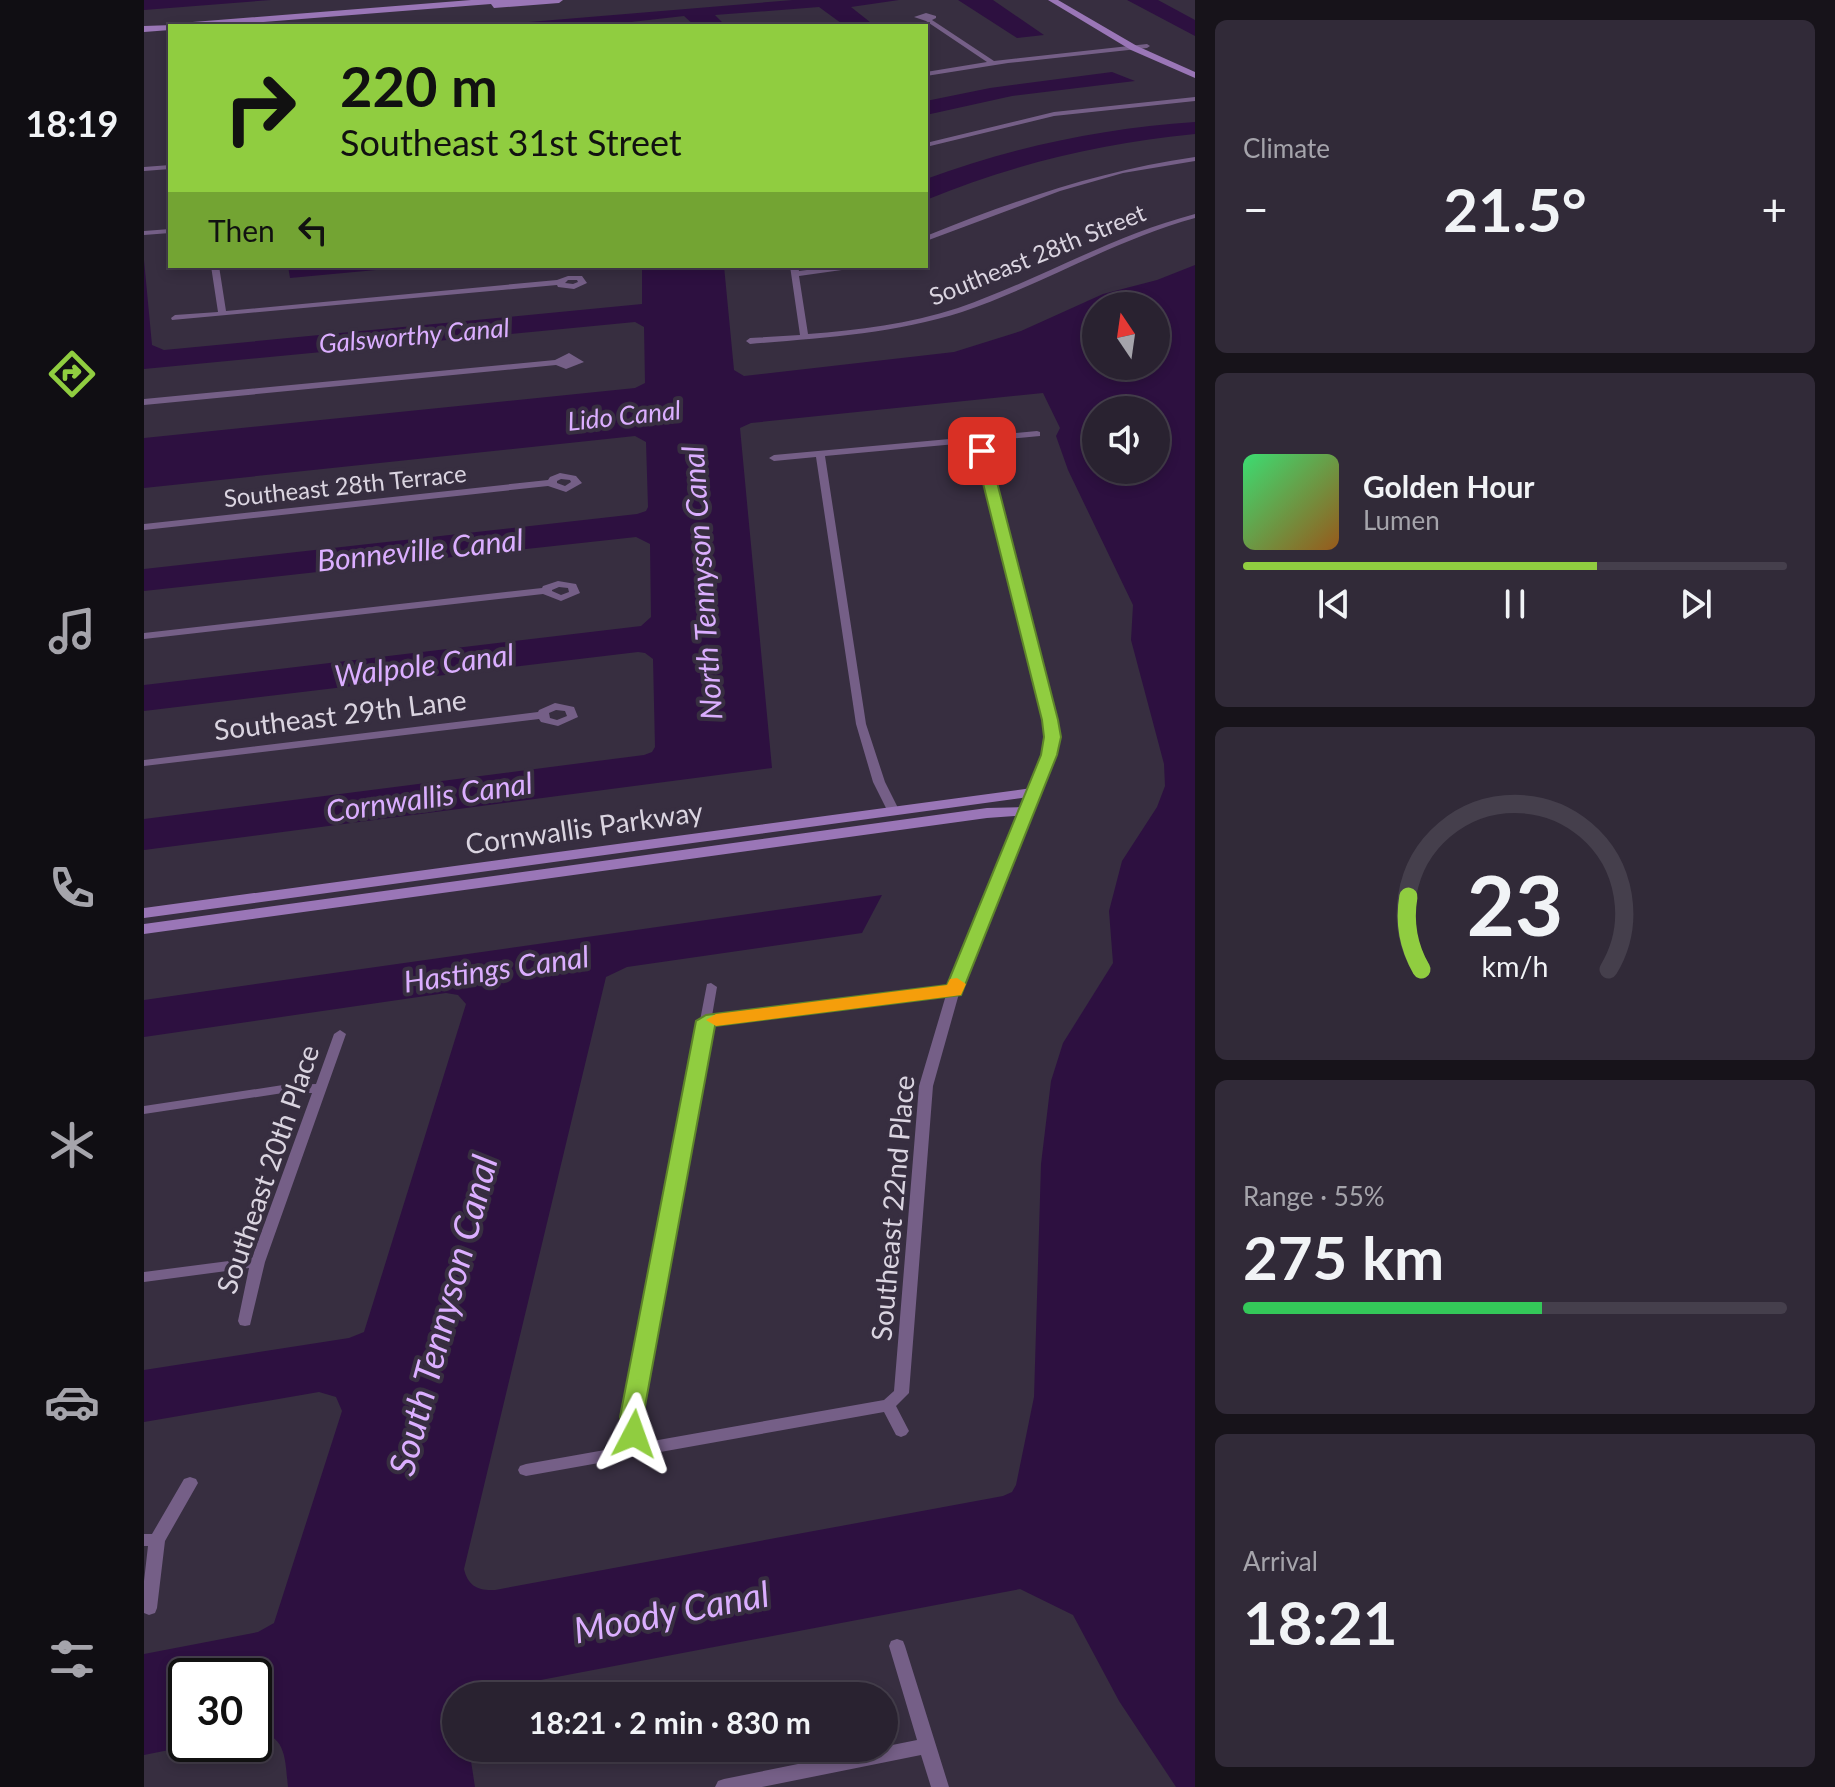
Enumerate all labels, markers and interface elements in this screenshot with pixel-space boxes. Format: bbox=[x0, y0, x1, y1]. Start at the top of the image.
text: 220 m bbox=[340, 52, 498, 119]
icon: right bbox=[208, 56, 312, 160]
text: 18:19 bbox=[26, 101, 118, 145]
text: Southeast 31st Street bbox=[340, 120, 682, 164]
text: Climate bbox=[1243, 132, 1330, 164]
text: 21.5° bbox=[1443, 173, 1587, 245]
text: − bbox=[1243, 183, 1269, 235]
text: + bbox=[1761, 183, 1787, 235]
street label: Southeast 28th Street bbox=[925, 197, 1150, 311]
icon: left bbox=[291, 208, 335, 252]
text: Then bbox=[208, 212, 275, 248]
north arrow bbox=[1082, 292, 1170, 380]
map controls bbox=[1082, 292, 1170, 484]
water label: Galsworthy Canal bbox=[317, 311, 511, 359]
icon: directions bbox=[44, 346, 100, 402]
water label: Lido Canal bbox=[566, 393, 682, 437]
button: sound bbox=[1082, 396, 1170, 484]
pin bbox=[948, 417, 1016, 485]
icon: arrive bbox=[960, 429, 1004, 473]
water label: North Tennyson Canal bbox=[673, 444, 729, 721]
street label: Southeast 28th Terrace bbox=[222, 458, 468, 512]
text: Golden Hour bbox=[1363, 468, 1535, 504]
text: Lumen bbox=[1363, 504, 1440, 536]
water label: Bonneville Canal bbox=[315, 520, 525, 578]
icon: previous bbox=[1312, 582, 1356, 626]
icon: pause bbox=[1493, 582, 1537, 626]
icon: next bbox=[1674, 582, 1718, 626]
icon: music bbox=[44, 603, 100, 659]
water label: Walpole Canal bbox=[332, 635, 516, 693]
street label: Southeast 29th Lane bbox=[212, 682, 468, 746]
water label: Cornwallis Canal bbox=[324, 764, 535, 828]
street label: Cornwallis Parkway bbox=[463, 793, 706, 861]
text: 23 bbox=[1467, 853, 1563, 953]
icon: phone bbox=[44, 860, 100, 916]
water label: Hastings Canal bbox=[401, 937, 591, 999]
text: km/h bbox=[1482, 949, 1548, 983]
street label: Southeast 20th Place bbox=[208, 1040, 326, 1298]
street label: Southeast 22nd Place bbox=[863, 1074, 921, 1342]
icon: climate bbox=[44, 1117, 100, 1173]
water label: South Tennyson Canal bbox=[378, 1150, 506, 1480]
text: Range · 55% bbox=[1243, 1180, 1385, 1212]
text: 275 km bbox=[1243, 1221, 1444, 1293]
icon: car bbox=[44, 1374, 100, 1430]
position arrow bbox=[592, 1392, 676, 1476]
text: Arrival bbox=[1243, 1545, 1318, 1577]
water label: Moody Canal bbox=[570, 1571, 772, 1651]
text: 18:21 bbox=[1243, 1586, 1398, 1658]
icon: filters bbox=[44, 1631, 100, 1687]
speed limit sign: 30 bbox=[168, 1658, 272, 1762]
text: 18:21 · 2 min · 830 m bbox=[529, 1704, 811, 1740]

